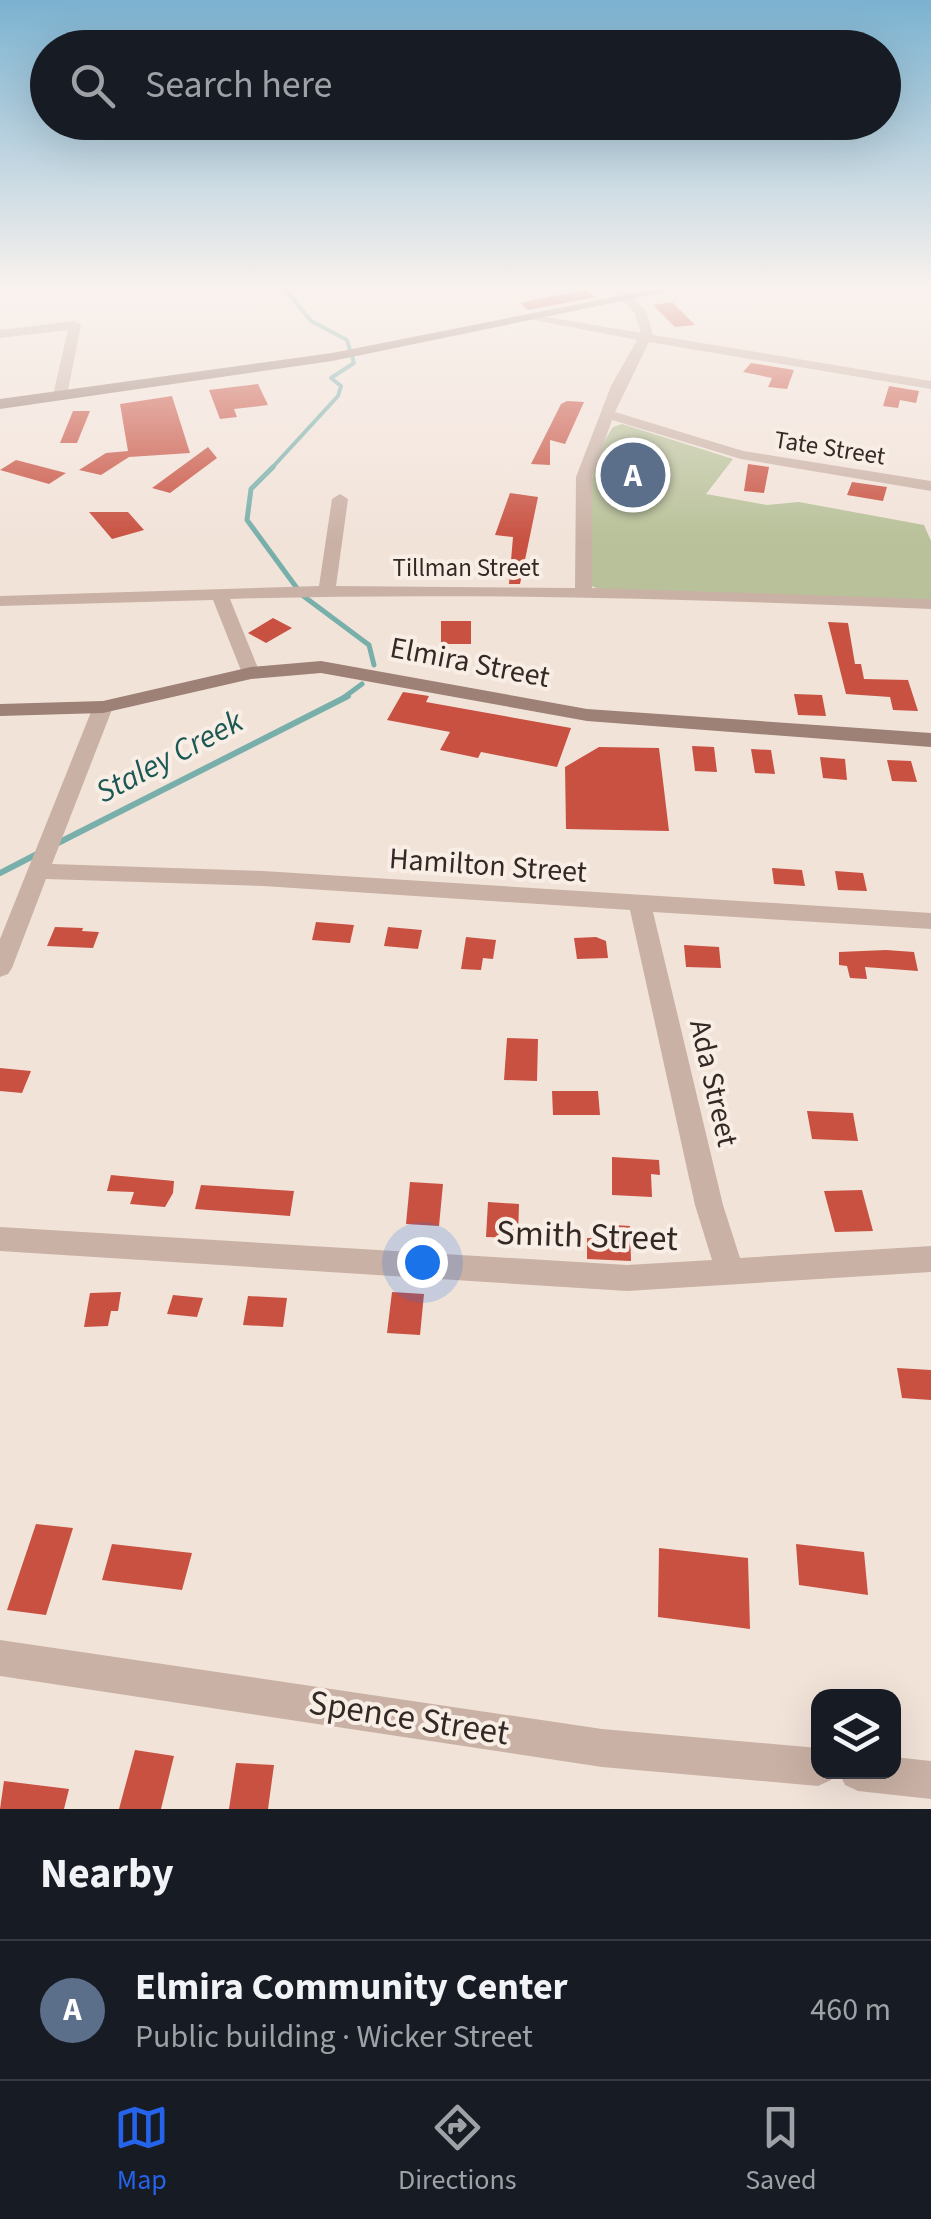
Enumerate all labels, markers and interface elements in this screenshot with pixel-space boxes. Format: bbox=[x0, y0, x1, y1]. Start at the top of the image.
search box bbox=[30, 30, 901, 140]
icon: search bbox=[65, 58, 120, 113]
text: Search here bbox=[145, 58, 332, 112]
street label: Tate Street bbox=[772, 421, 889, 475]
pin: A bbox=[600, 438, 666, 512]
street label: Tillman Street bbox=[393, 550, 540, 586]
street label: Elmira Street bbox=[386, 626, 553, 699]
water label: Staley Creek bbox=[88, 698, 252, 815]
street label: Hamilton Street bbox=[388, 837, 588, 894]
street label: Ada Street bbox=[678, 1015, 749, 1151]
street label: Smith Street bbox=[495, 1208, 679, 1264]
your location bbox=[397, 1237, 448, 1288]
street label: Spence Street bbox=[305, 1678, 513, 1758]
map controls bbox=[811, 1689, 901, 1779]
button: layers bbox=[811, 1689, 901, 1779]
text: Nearby bbox=[40, 1844, 174, 1904]
text: Elmira Community Center bbox=[135, 1960, 568, 2014]
text: A bbox=[63, 1987, 82, 2033]
text: 460 m bbox=[810, 1987, 891, 2033]
text: Public building · Wicker Street bbox=[135, 2014, 533, 2060]
tab: Map bbox=[114, 2100, 169, 2200]
tab: Directions bbox=[398, 2100, 517, 2200]
tab: Saved bbox=[745, 2100, 817, 2200]

